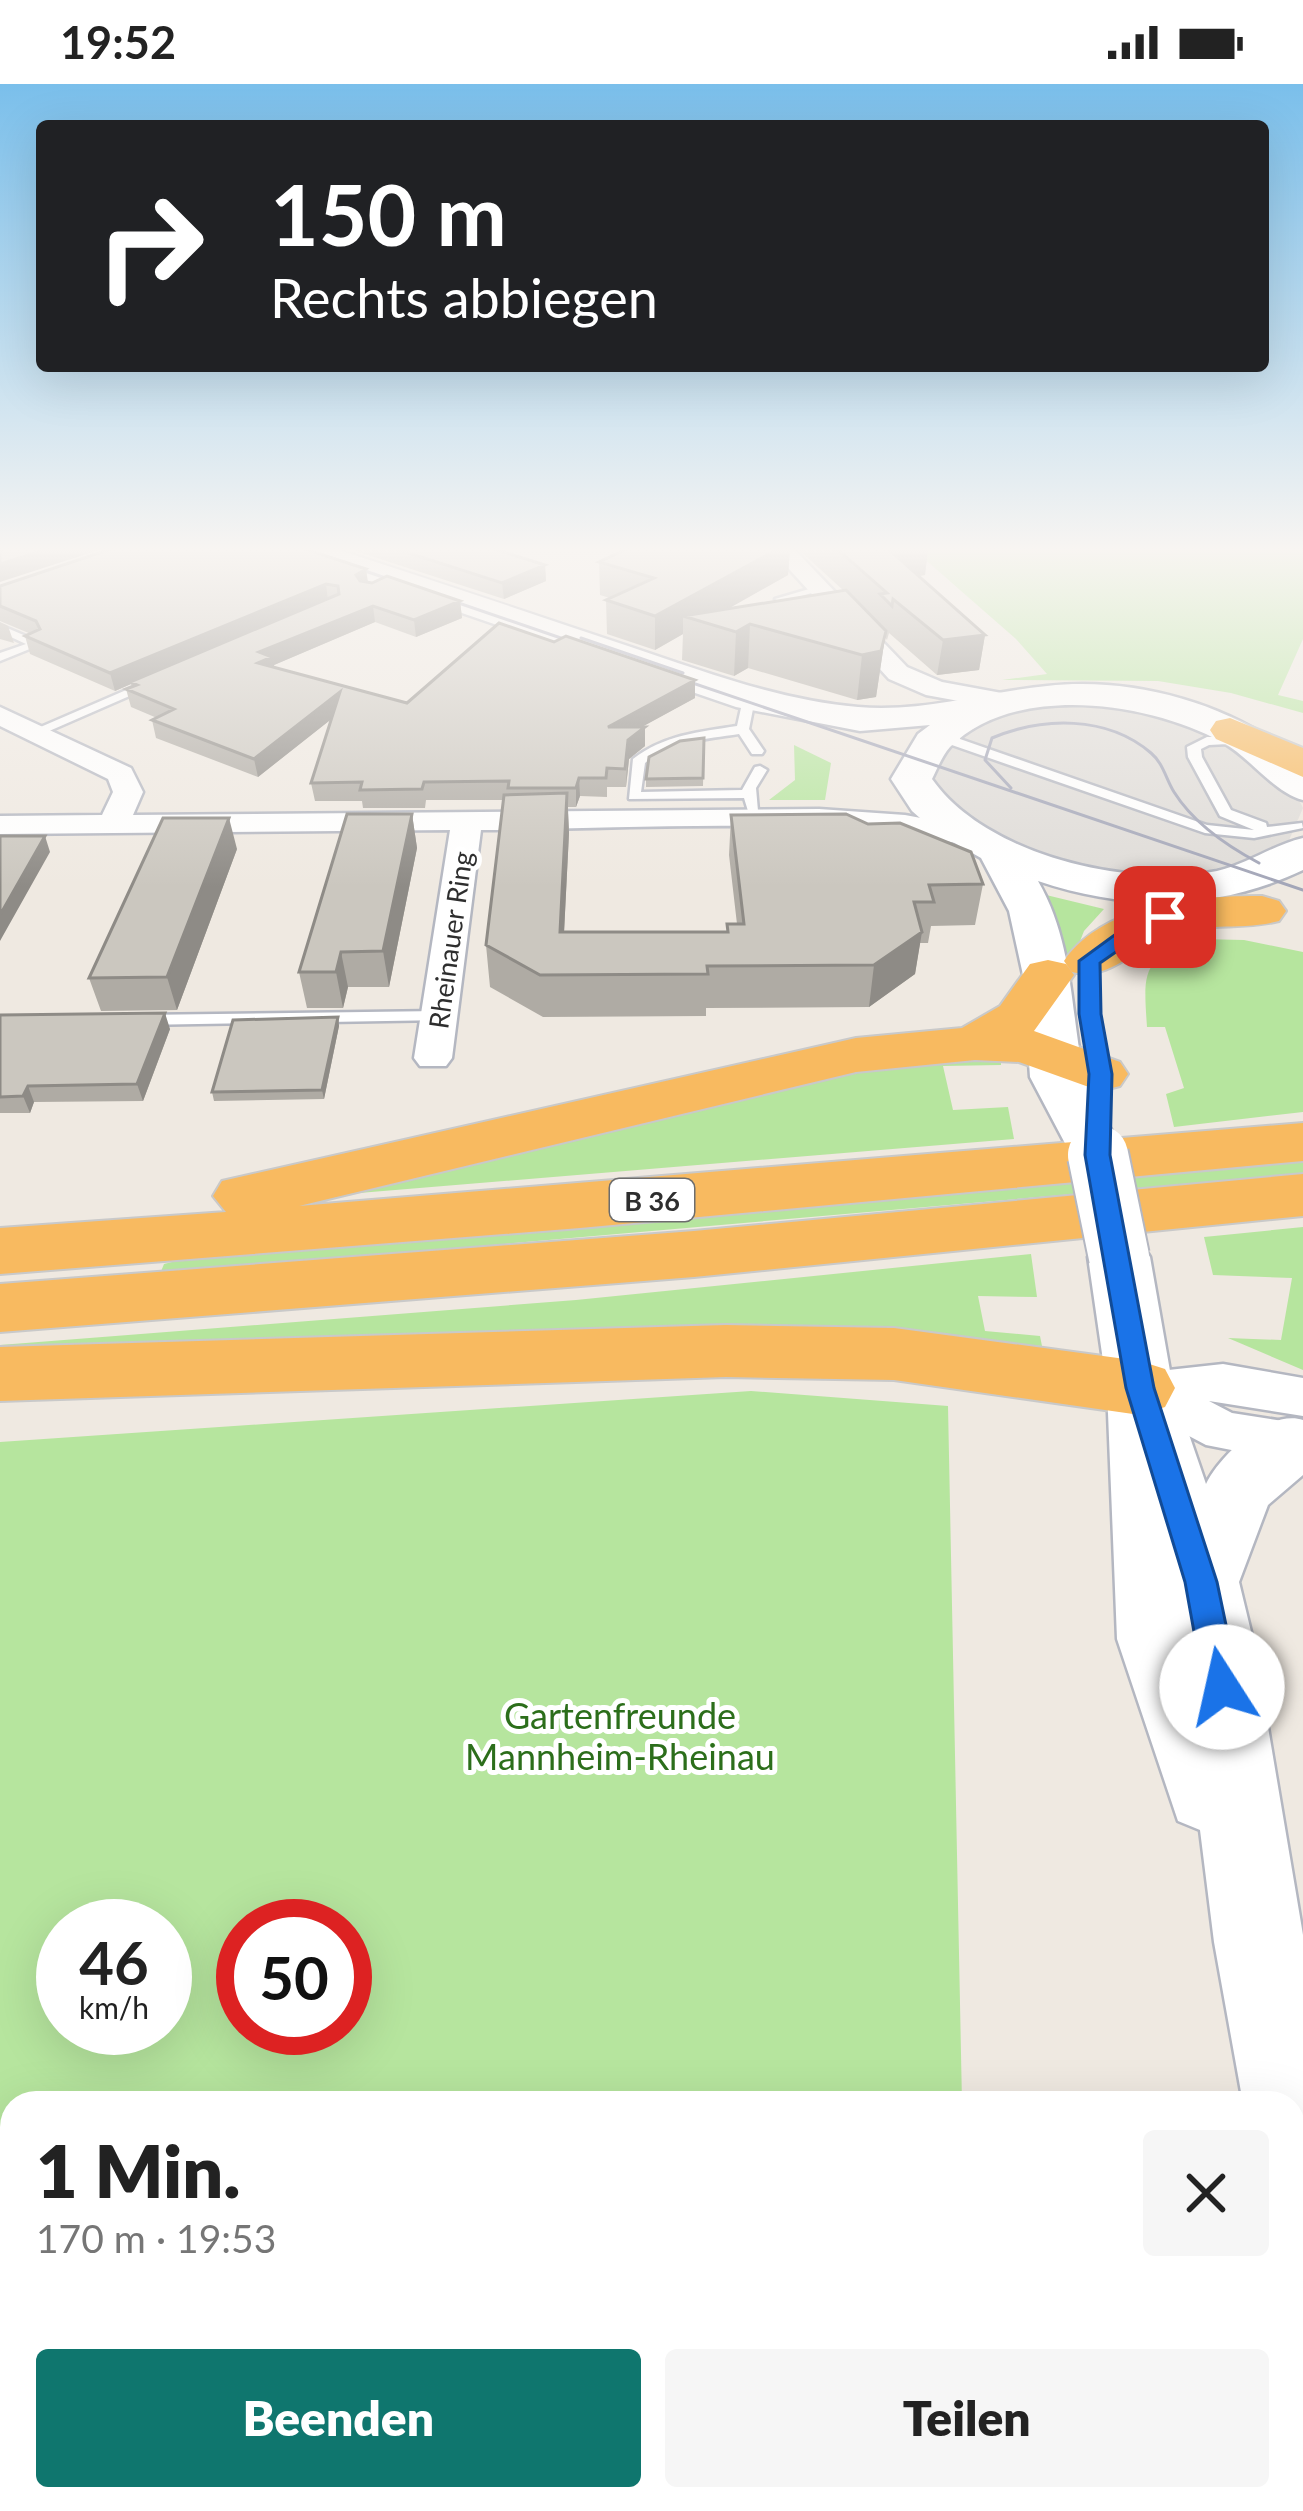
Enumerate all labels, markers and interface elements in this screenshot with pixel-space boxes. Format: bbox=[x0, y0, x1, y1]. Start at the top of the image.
text: 19:52 bbox=[60, 15, 176, 69]
text: 150 m bbox=[270, 163, 507, 264]
icon: right bbox=[72, 168, 228, 324]
text: Rechts abbiegen bbox=[270, 265, 658, 330]
street label: Rheinauer Ring bbox=[421, 849, 479, 1031]
pin bbox=[1114, 866, 1216, 968]
icon: arrive bbox=[1132, 884, 1198, 950]
road number: B 36 bbox=[610, 1179, 694, 1221]
position arrow bbox=[1159, 1624, 1285, 1750]
park label: Gartenfreunde Mannheim-Rheinau bbox=[465, 1693, 775, 1778]
speed limit sign: 50 bbox=[216, 1899, 372, 2055]
text: 46 bbox=[79, 1926, 149, 1998]
text: km/h bbox=[79, 1989, 149, 2025]
text: 1 Min. bbox=[36, 2127, 240, 2213]
button: close bbox=[1143, 2130, 1269, 2256]
text: 170 m · 19:53 bbox=[36, 2215, 276, 2261]
button: Beenden bbox=[36, 2349, 641, 2487]
button: Teilen bbox=[665, 2349, 1269, 2487]

